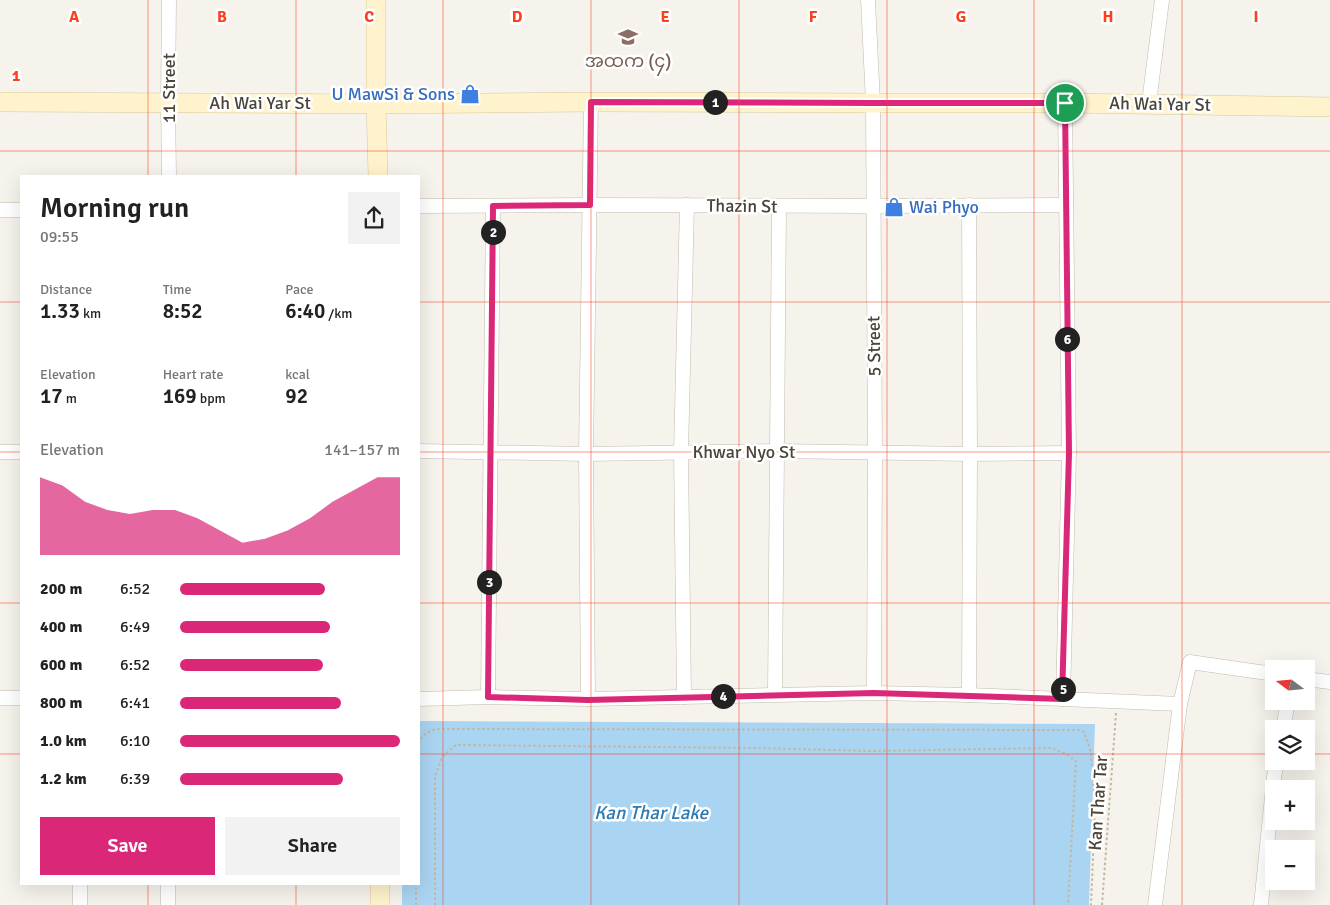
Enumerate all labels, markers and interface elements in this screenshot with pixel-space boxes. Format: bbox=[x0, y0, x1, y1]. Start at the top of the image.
text: A bbox=[69, 7, 80, 27]
text: B bbox=[217, 7, 227, 27]
text: C bbox=[364, 7, 374, 27]
text: D bbox=[512, 7, 523, 27]
text: E bbox=[660, 7, 670, 27]
text: F bbox=[809, 7, 818, 27]
text: G bbox=[956, 7, 966, 27]
text: H bbox=[1103, 7, 1113, 27]
text: I bbox=[1253, 7, 1259, 27]
school or university icon: အထက (၄) bbox=[617, 26, 639, 48]
place label: အထက (၄) bbox=[585, 50, 671, 76]
street label: 11 Street bbox=[158, 53, 180, 123]
text: 1 bbox=[12, 66, 21, 86]
pin bbox=[1044, 82, 1086, 124]
place label: U MawSi & Sons bbox=[331, 83, 455, 105]
shop icon: U MawSi & Sons bbox=[459, 83, 481, 105]
icon: arrive bbox=[1051, 89, 1079, 117]
pin: 1 bbox=[702, 90, 728, 114]
street label: Ah Wai Yar St bbox=[209, 92, 311, 114]
street label: Ah Wai Yar St bbox=[1109, 92, 1211, 116]
text: 1 bbox=[712, 94, 719, 111]
text: Morning run bbox=[40, 191, 189, 225]
button: share bbox=[348, 192, 400, 244]
street label: Thazin St bbox=[706, 194, 778, 218]
shop icon: Wai Phyo bbox=[883, 196, 905, 218]
place label: Wai Phyo bbox=[909, 196, 979, 218]
pin: 2 bbox=[480, 220, 506, 244]
text: 2 bbox=[490, 224, 497, 241]
text: 09:55 bbox=[40, 227, 79, 247]
text: Distance bbox=[40, 281, 92, 298]
text: Time bbox=[163, 281, 192, 298]
text: Pace bbox=[285, 281, 314, 298]
text: 1.33 bbox=[40, 298, 80, 324]
text: 8:52 bbox=[163, 298, 203, 324]
text: 6:40 bbox=[285, 298, 325, 324]
text: km bbox=[80, 305, 101, 322]
text: /km bbox=[325, 305, 352, 322]
street label: 5 Street bbox=[862, 316, 886, 376]
pin: 6 bbox=[1054, 326, 1080, 352]
text: 6 bbox=[1064, 331, 1071, 348]
text: Elevation bbox=[40, 366, 96, 383]
text: Heart rate bbox=[163, 366, 223, 383]
text: kcal bbox=[285, 366, 310, 383]
text: 17 bbox=[40, 383, 63, 409]
text: 169 bbox=[163, 383, 197, 409]
text: 92 bbox=[285, 383, 308, 409]
text: m bbox=[63, 390, 77, 407]
text: bpm bbox=[197, 390, 226, 407]
text: Elevation bbox=[40, 440, 104, 460]
text: 141–157 m bbox=[324, 440, 400, 460]
street label: Khwar Nyo St bbox=[693, 441, 795, 463]
pin: 3 bbox=[476, 570, 502, 594]
text: 3 bbox=[486, 574, 493, 591]
text: 200 m bbox=[40, 579, 82, 599]
text: 6:52 bbox=[120, 579, 150, 599]
text: 400 m bbox=[40, 617, 82, 637]
text: 6:49 bbox=[120, 617, 150, 637]
text: 600 m bbox=[40, 655, 82, 675]
text: 6:52 bbox=[120, 655, 150, 675]
north arrow bbox=[1265, 660, 1315, 710]
map controls bbox=[1265, 660, 1315, 890]
pin: 5 bbox=[1050, 676, 1076, 702]
text: 5 bbox=[1060, 681, 1067, 698]
pin: 4 bbox=[710, 684, 736, 708]
text: 4 bbox=[720, 688, 727, 705]
text: 800 m bbox=[40, 693, 82, 713]
text: 6:41 bbox=[120, 693, 150, 713]
button: layers bbox=[1265, 720, 1315, 770]
text: 1.0 km bbox=[40, 731, 87, 751]
text: 6:10 bbox=[120, 731, 150, 751]
street label: Kan Thar Tar bbox=[1084, 754, 1112, 851]
text: 1.2 km bbox=[40, 769, 87, 789]
text: 6:39 bbox=[120, 769, 150, 789]
button: + bbox=[1265, 780, 1315, 830]
water label: Kan Thar Lake bbox=[594, 801, 709, 825]
button: Save bbox=[40, 817, 215, 875]
button: Share bbox=[225, 817, 400, 875]
button: − bbox=[1265, 840, 1315, 890]

